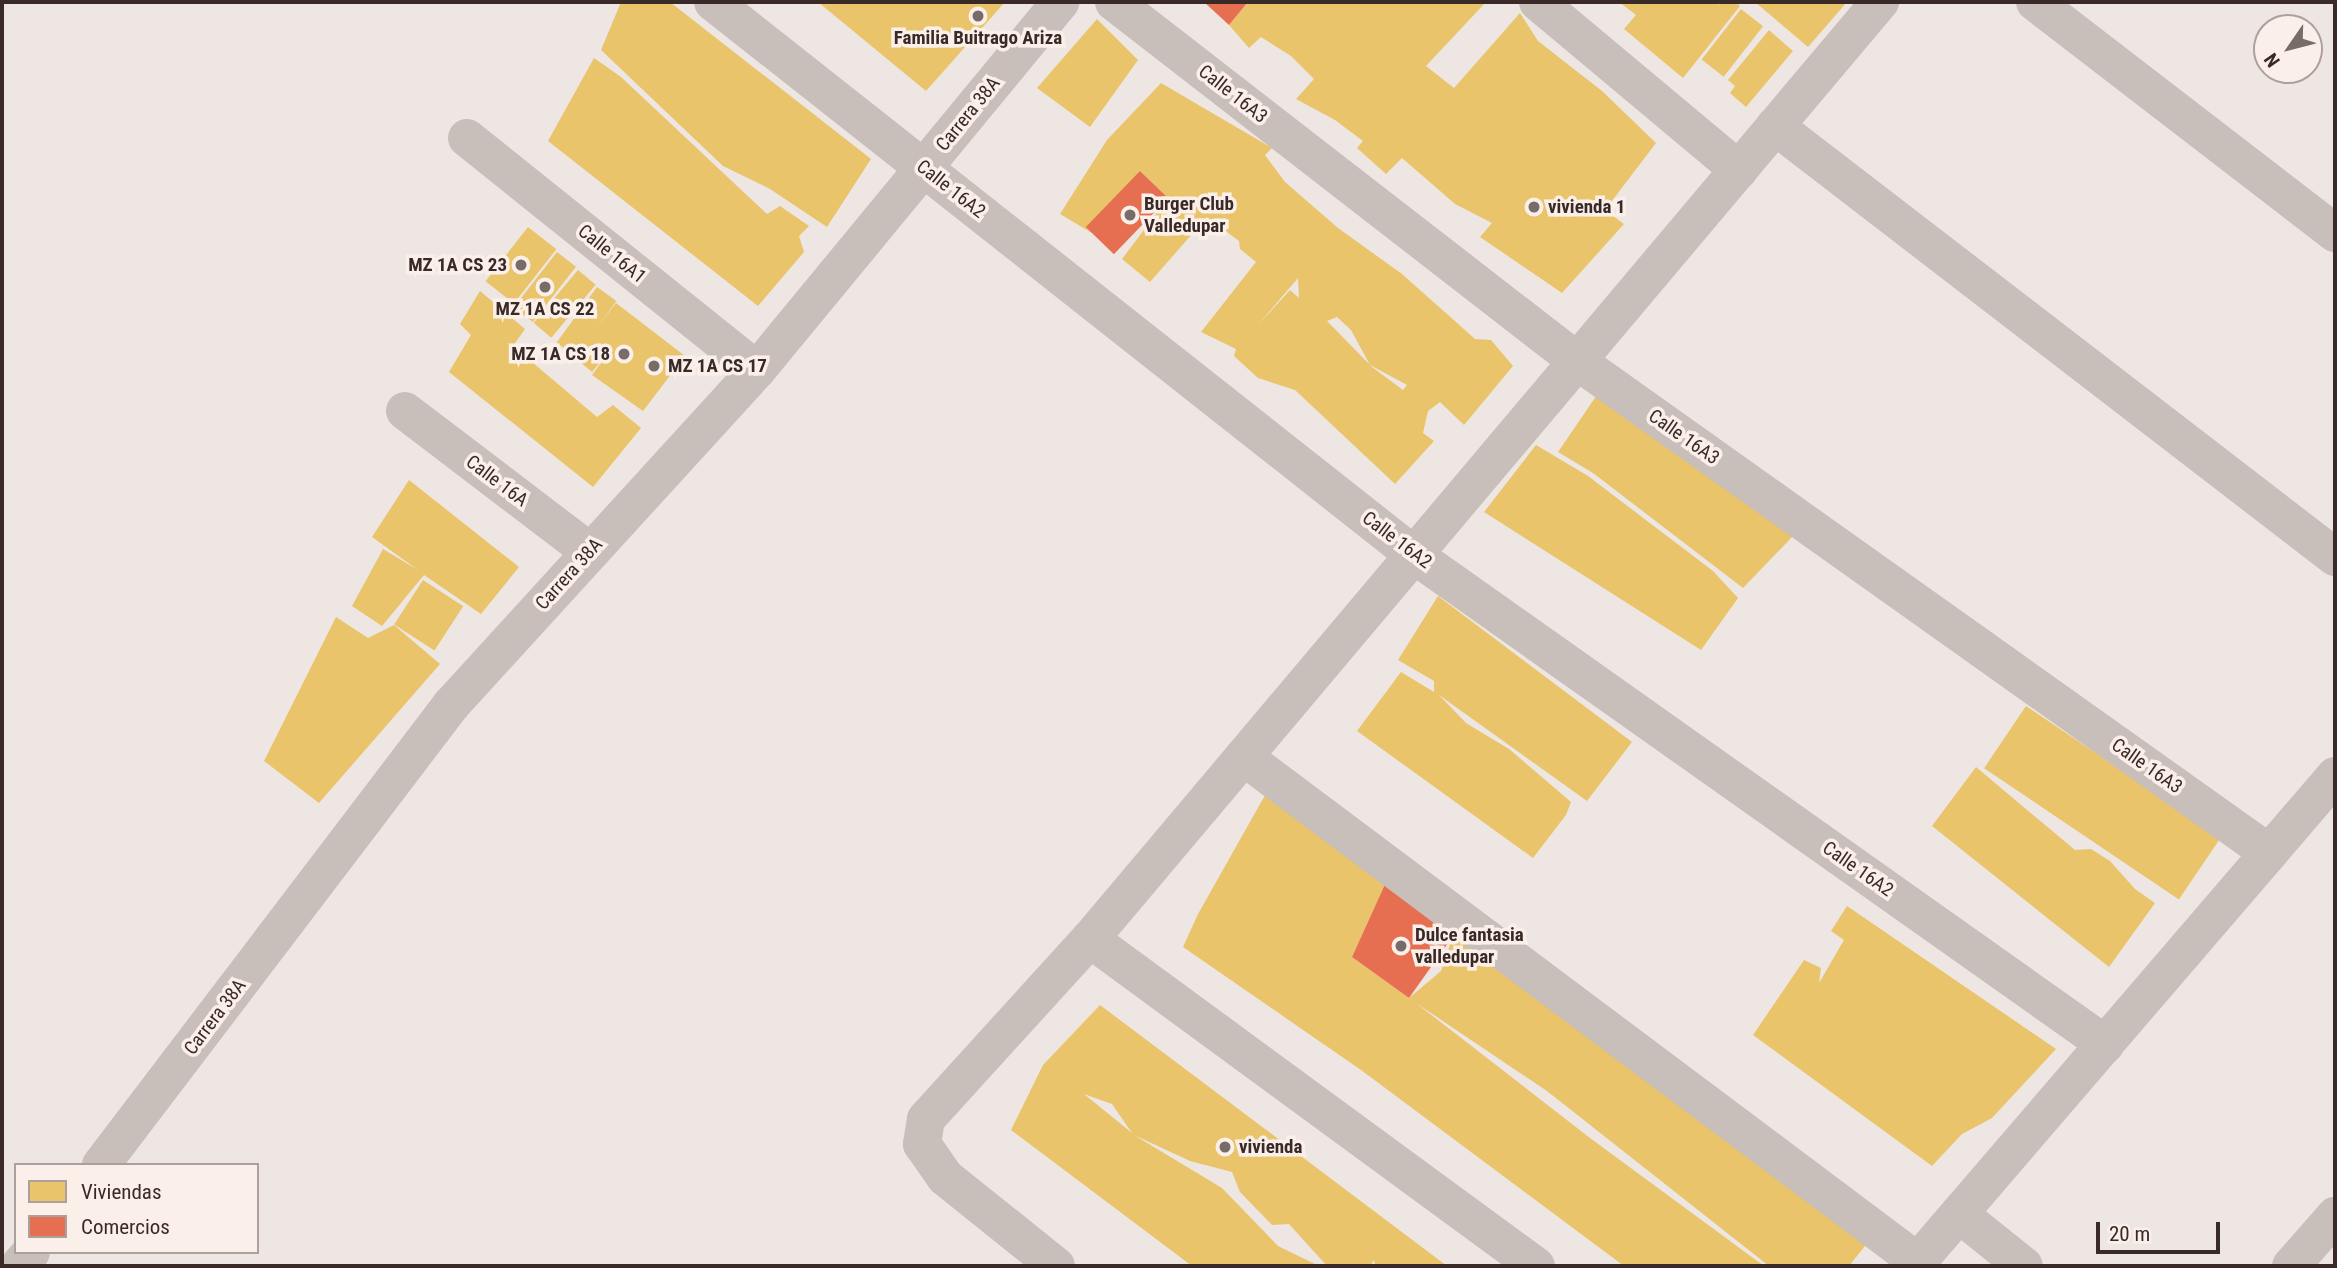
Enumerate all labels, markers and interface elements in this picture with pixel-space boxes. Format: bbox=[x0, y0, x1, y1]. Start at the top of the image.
marker: Familia Buitrago Ariza bbox=[970, 8, 986, 24]
north arrow bbox=[2253, 14, 2323, 84]
place label: Familia Buitrago Ariza bbox=[894, 27, 1062, 49]
text: N bbox=[2259, 49, 2285, 72]
street label: Calle 16A3 bbox=[1194, 60, 1272, 128]
street label: Carrera 38A bbox=[931, 72, 1005, 156]
street label: Calle 16A2 bbox=[912, 155, 990, 223]
place label: Burger Club Valledupar bbox=[1144, 193, 1234, 237]
place label: vivienda 1 bbox=[1548, 196, 1625, 218]
marker: vivienda 1 bbox=[1526, 199, 1542, 215]
marker: Burger Club Valledupar bbox=[1122, 207, 1138, 223]
street label: Calle 16A1 bbox=[573, 220, 651, 288]
place label: MZ 1A CS 23 bbox=[408, 254, 507, 276]
marker: MZ 1A CS 23 bbox=[513, 257, 529, 273]
marker: MZ 1A CS 22 bbox=[537, 279, 553, 295]
place label: MZ 1A CS 22 bbox=[496, 298, 594, 320]
place label: MZ 1A CS 18 bbox=[511, 343, 610, 365]
marker: MZ 1A CS 18 bbox=[616, 346, 632, 362]
place label: MZ 1A CS 17 bbox=[668, 355, 767, 377]
marker: MZ 1A CS 17 bbox=[646, 358, 662, 374]
street label: Calle 16A3 bbox=[1644, 404, 1724, 470]
street label: Calle 16A bbox=[462, 450, 532, 512]
street label: Calle 16A2 bbox=[1358, 507, 1436, 573]
street label: Carrera 38A bbox=[531, 533, 607, 615]
street label: Calle 16A3 bbox=[2107, 733, 2187, 799]
street label: Calle 16A2 bbox=[1818, 836, 1898, 902]
place label: Dulce fantasia valledupar bbox=[1415, 924, 1524, 968]
marker: Dulce fantasia valledupar bbox=[1393, 938, 1409, 954]
street label: Carrera 38A bbox=[179, 975, 251, 1059]
place label: vivienda bbox=[1239, 1136, 1302, 1158]
marker: vivienda bbox=[1217, 1139, 1233, 1155]
legend bbox=[14, 1163, 259, 1254]
text: Viviendas bbox=[81, 1180, 161, 1204]
scale bar bbox=[2099, 1208, 2223, 1252]
text: Comercios bbox=[81, 1215, 170, 1239]
text: 20 m bbox=[2109, 1222, 2150, 1246]

